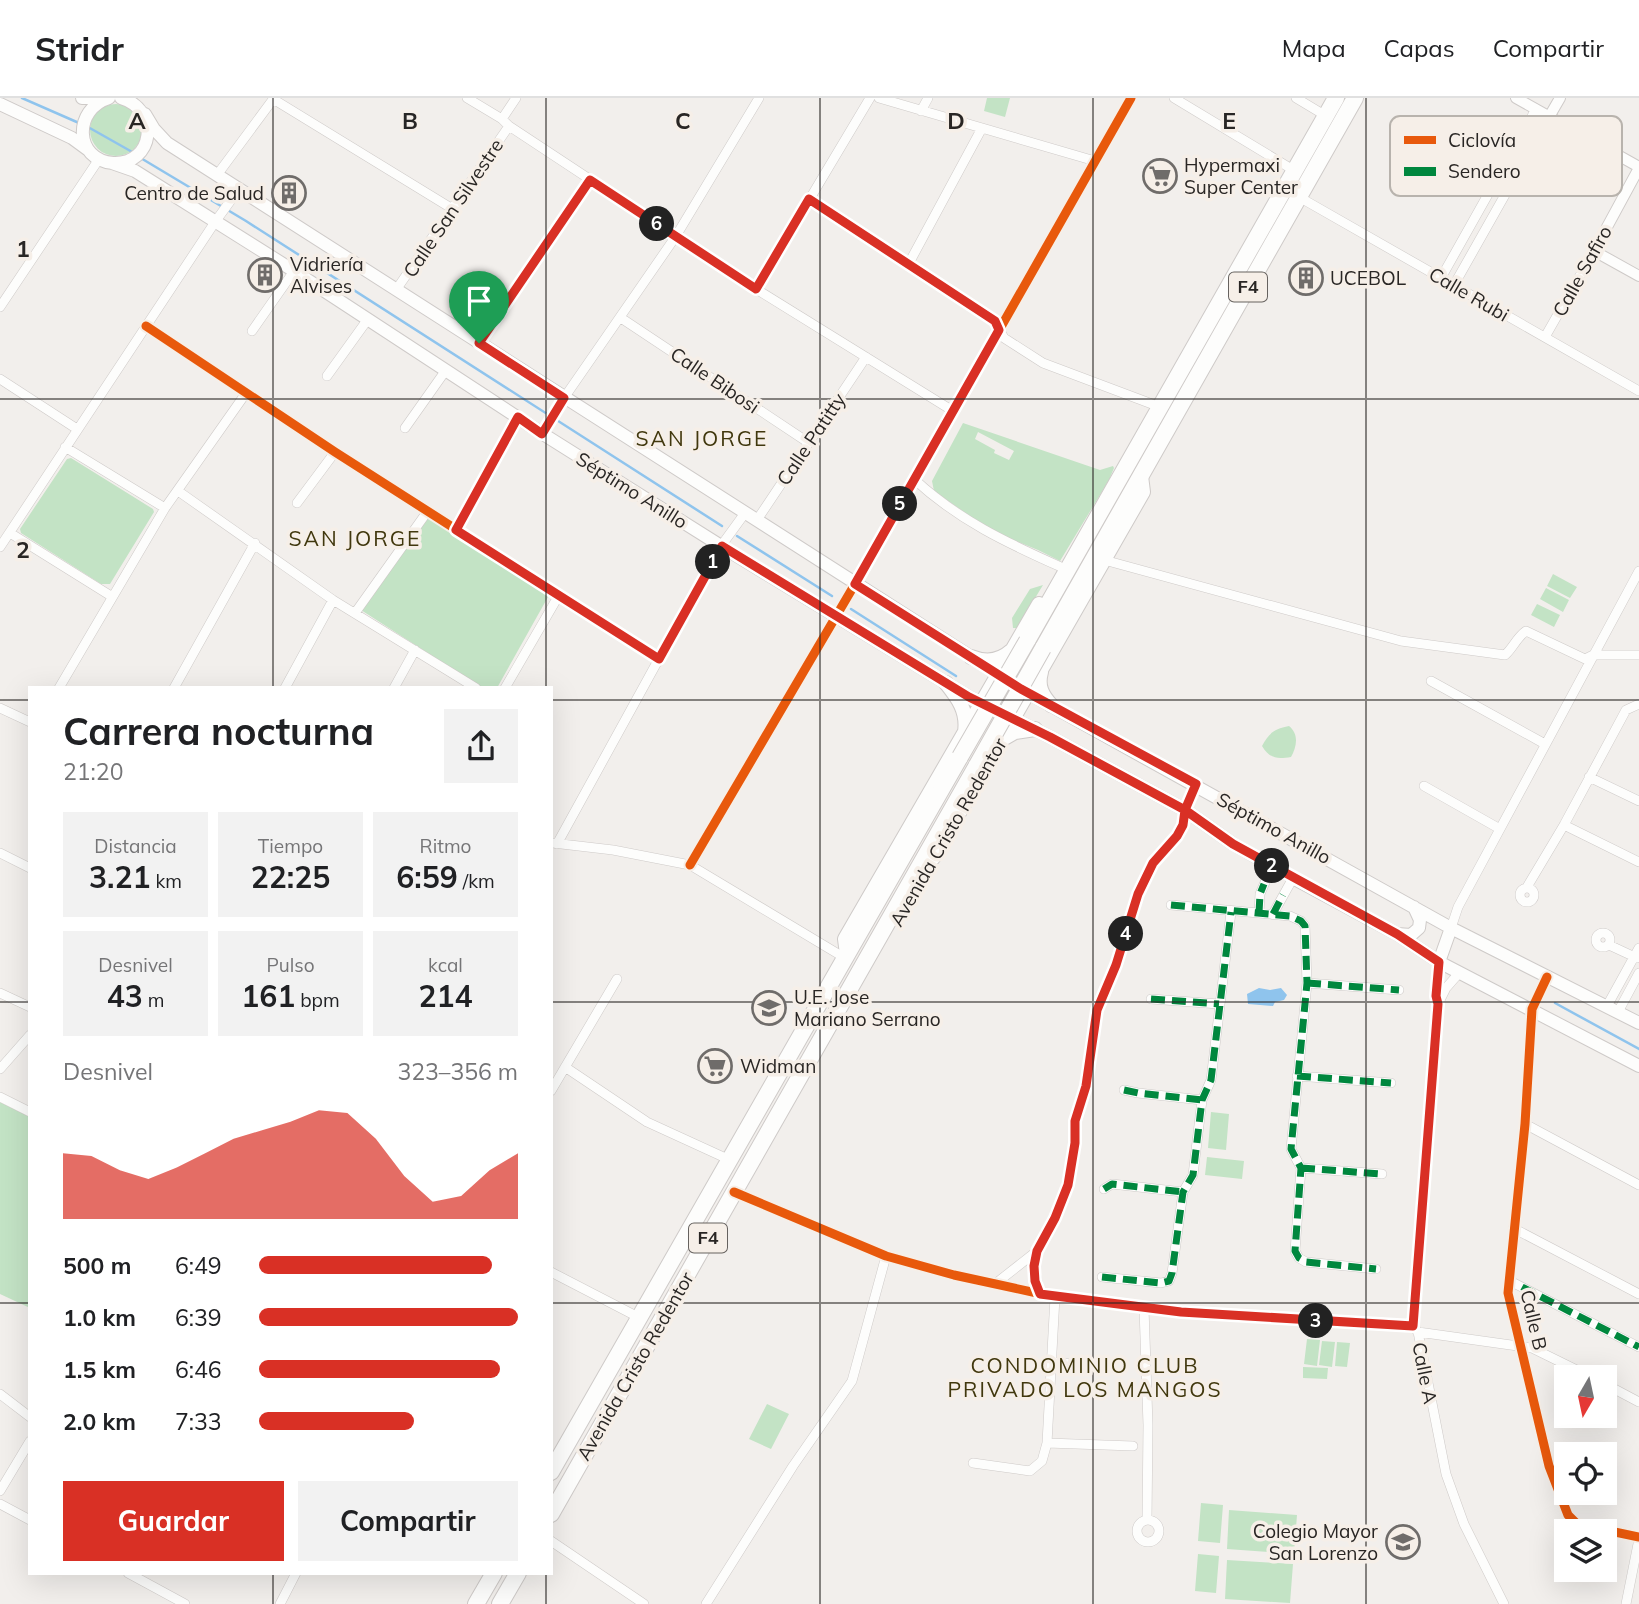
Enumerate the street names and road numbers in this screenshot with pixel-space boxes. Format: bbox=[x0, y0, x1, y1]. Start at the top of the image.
street label: Calle San Silvestre bbox=[398, 134, 508, 282]
street label: Calle Safiro bbox=[1547, 221, 1617, 321]
street label: Calle Rubi bbox=[1425, 261, 1513, 327]
road number: F4 bbox=[1229, 272, 1267, 302]
street label: Calle Bibosi bbox=[666, 342, 764, 418]
street label: Calle Patitty bbox=[771, 388, 851, 490]
street label: Séptimo Anillo bbox=[572, 446, 692, 534]
street label: Avenida Cristo Redentor bbox=[884, 733, 1012, 931]
street label: Séptimo Anillo bbox=[1213, 787, 1335, 869]
road number: F4 bbox=[689, 1224, 727, 1252]
street label: Avenida Cristo Redentor bbox=[571, 1267, 699, 1465]
street label: Calle B bbox=[1515, 1287, 1553, 1353]
street label: Calle A bbox=[1407, 1340, 1443, 1406]

